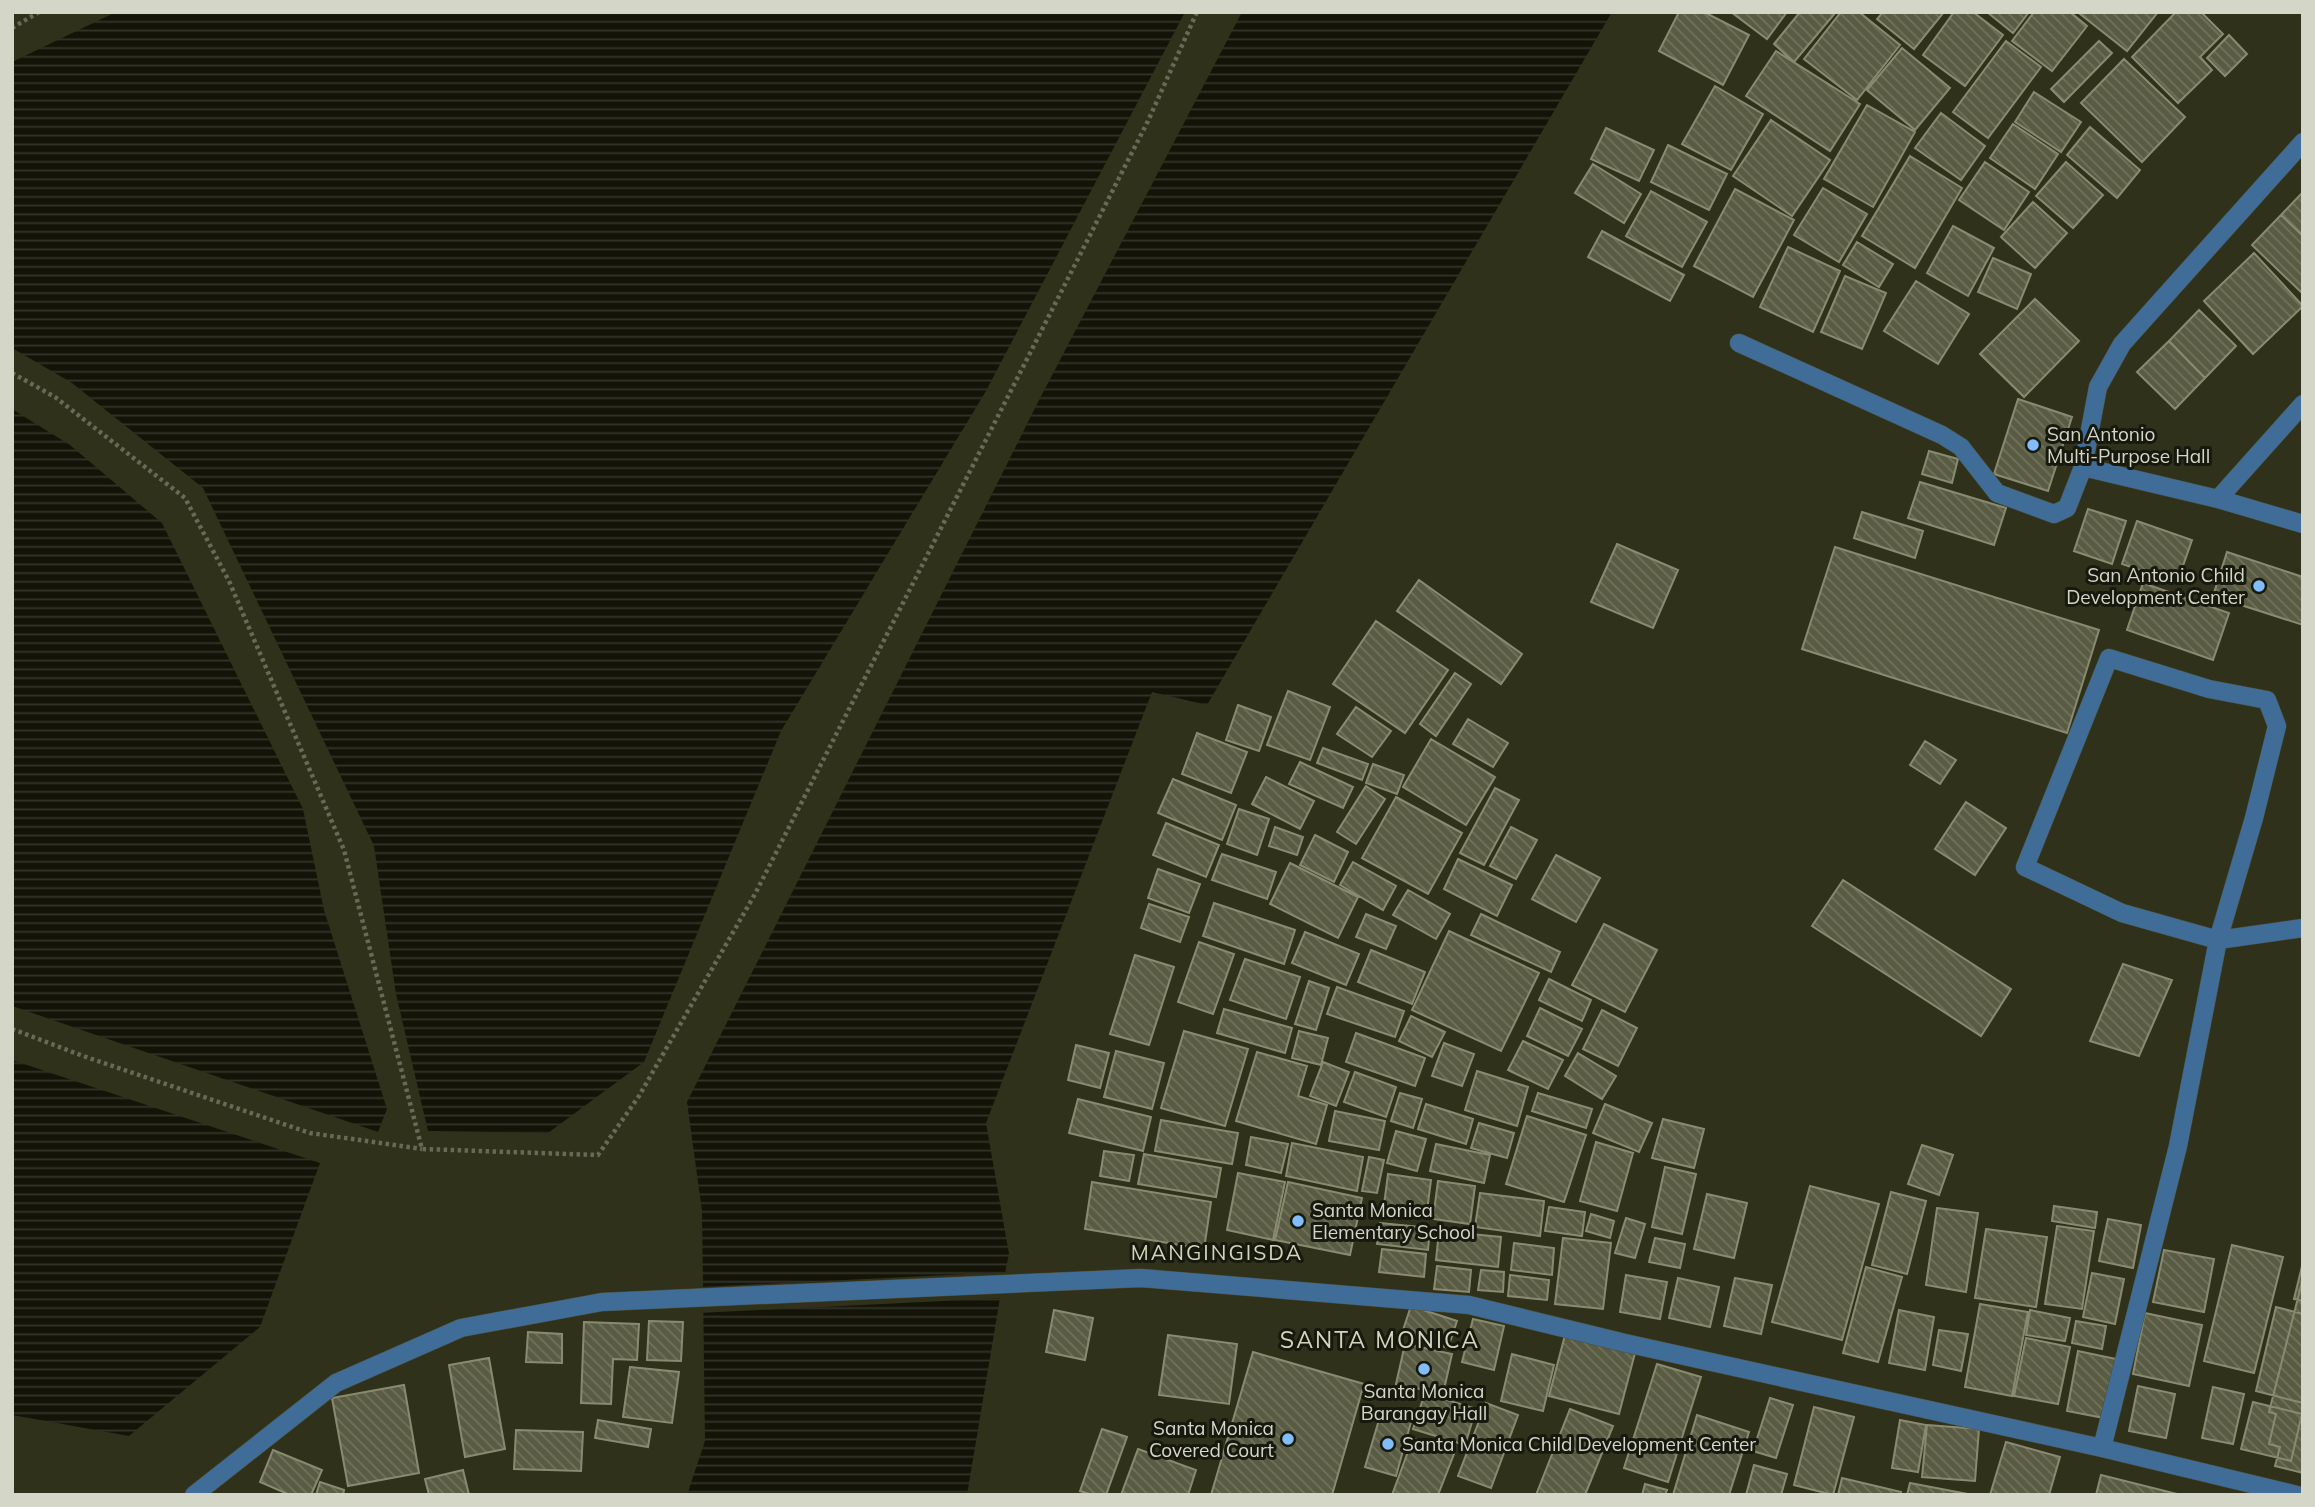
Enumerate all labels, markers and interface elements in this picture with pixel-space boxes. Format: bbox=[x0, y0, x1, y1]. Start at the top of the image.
place label: San Antonio Multi-Purpose Hall bbox=[2047, 422, 2210, 468]
marker: San Antonio Multi-Purpose Hall bbox=[2025, 437, 2041, 453]
place label: San Antonio Child Development Center bbox=[2066, 563, 2245, 609]
marker: San Antonio Child Development Center bbox=[2251, 578, 2267, 594]
place label: Santa Monica Elementary School bbox=[1312, 1198, 1475, 1244]
marker: Santa Monica Elementary School bbox=[1290, 1213, 1306, 1229]
district label: MANGINGISDA bbox=[1131, 1239, 1303, 1265]
district label: SANTA MONICA bbox=[1280, 1325, 1480, 1354]
marker: Santa Monica Barangay Hall bbox=[1416, 1361, 1432, 1377]
place label: Santa Monica Barangay Hall bbox=[1361, 1379, 1487, 1425]
place label: Santa Monica Covered Court bbox=[1149, 1416, 1274, 1462]
marker: Santa Monica Covered Court bbox=[1280, 1431, 1296, 1447]
place label: Santa Monica Child Development Center bbox=[1402, 1432, 1756, 1456]
marker: Santa Monica Child Development Center bbox=[1380, 1436, 1396, 1452]

